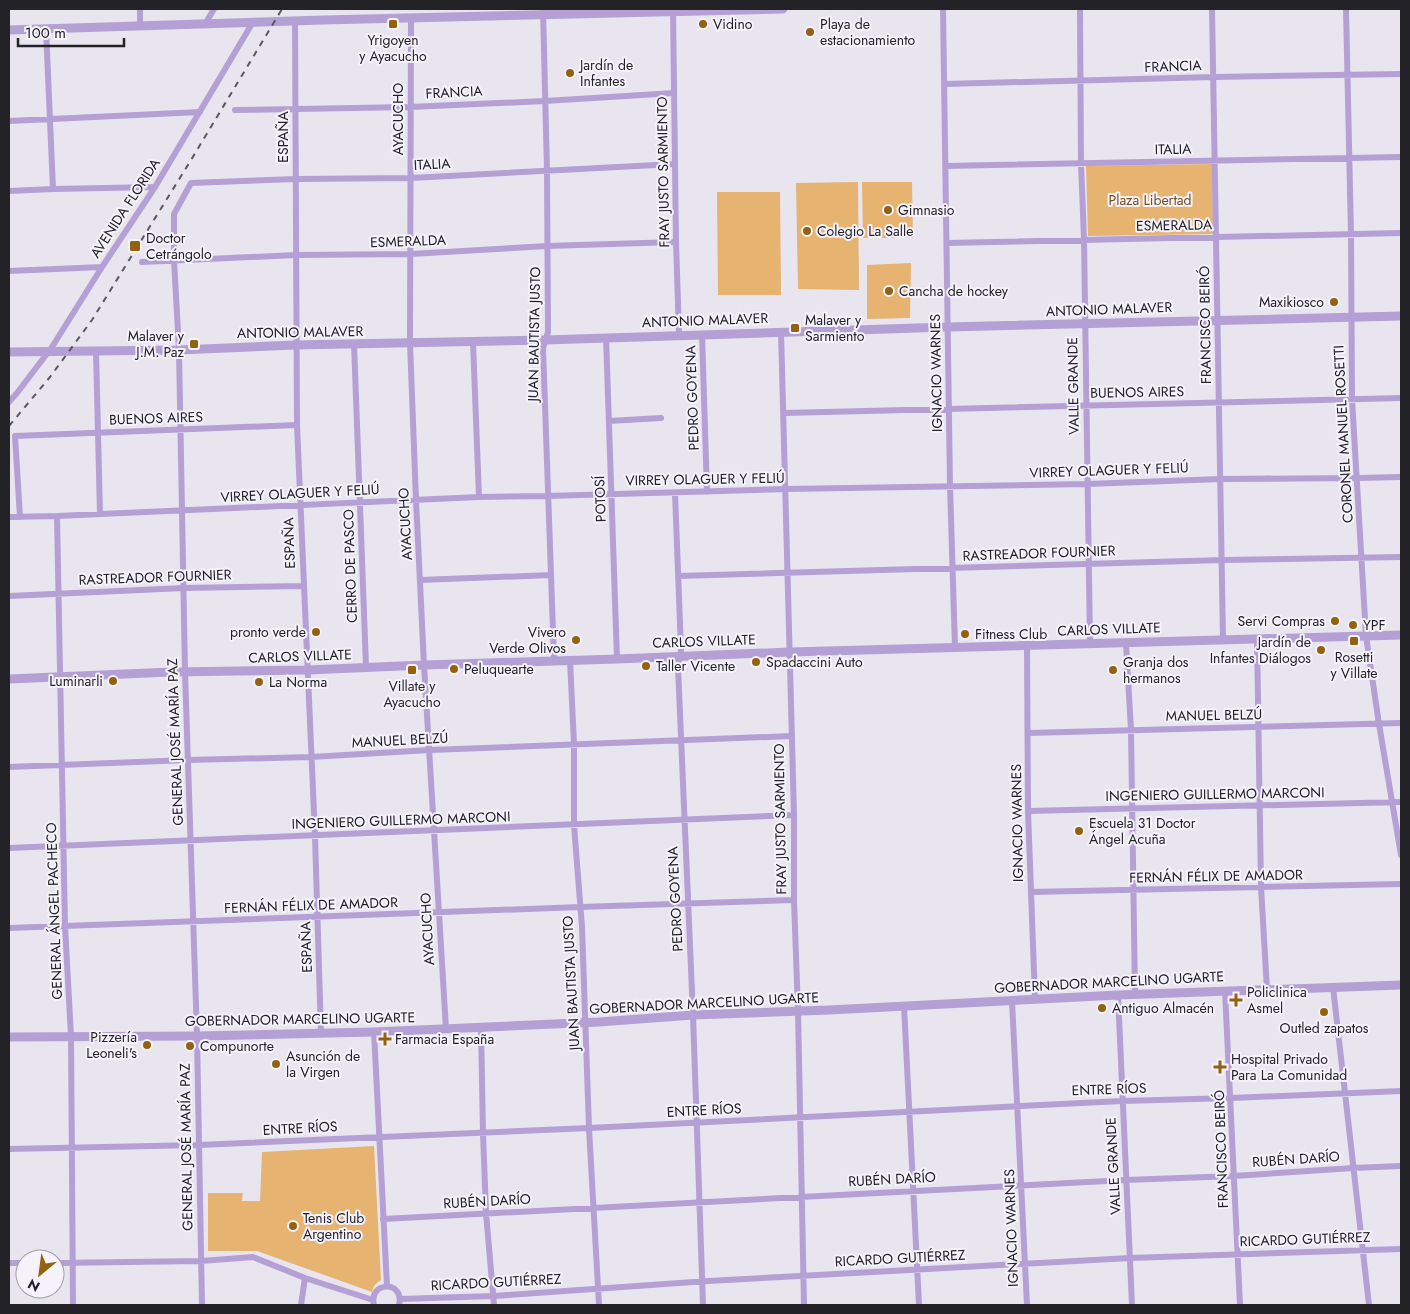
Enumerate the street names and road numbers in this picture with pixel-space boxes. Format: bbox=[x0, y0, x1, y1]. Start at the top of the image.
street label: FRANCIA bbox=[1144, 55, 1203, 77]
street label: FRANCIA bbox=[425, 80, 484, 103]
street label: AYACUCHO bbox=[388, 83, 408, 155]
street label: FRAY JUSTO SARMIENTO bbox=[652, 96, 674, 248]
street label: ESPAÑA bbox=[273, 111, 293, 163]
street label: ITALIA bbox=[1154, 139, 1192, 159]
street label: ITALIA bbox=[413, 153, 452, 175]
street label: AVENIDA FLORIDA bbox=[85, 154, 165, 262]
street label: ESMERALDA bbox=[1136, 214, 1213, 236]
street label: ESMERALDA bbox=[370, 230, 447, 252]
street label: JUAN BAUTISTA JUSTO bbox=[523, 266, 545, 404]
street label: FRANCISCO BEIRÓ bbox=[1194, 266, 1216, 384]
street label: ANTONIO MALAVER bbox=[1045, 297, 1173, 321]
street label: ANTONIO MALAVER bbox=[641, 308, 769, 332]
street label: IGNACIO WARNES bbox=[925, 314, 947, 432]
street label: ANTONIO MALAVER bbox=[237, 321, 364, 343]
street label: VALLE GRANDE bbox=[1062, 337, 1084, 435]
street label: PEDRO GOYENA bbox=[680, 344, 704, 451]
street label: CORONEL MANUEL ROSETTI bbox=[1328, 345, 1358, 523]
street label: BUENOS AIRES bbox=[1090, 381, 1184, 403]
street label: BUENOS AIRES bbox=[109, 406, 204, 430]
street label: VIRREY OLAGUER Y FELIÚ bbox=[1029, 457, 1189, 483]
street label: VIRREY OLAGUER Y FELIÚ bbox=[625, 468, 785, 490]
street label: POTOSÍ bbox=[589, 475, 611, 522]
street label: VIRREY OLAGUER Y FELIÚ bbox=[220, 479, 380, 507]
street label: AYACUCHO bbox=[393, 487, 417, 561]
street label: CERRO DE PASCO bbox=[338, 509, 362, 623]
street label: ESPAÑA bbox=[278, 516, 300, 569]
street label: RASTREADOR FOURNIER bbox=[962, 540, 1116, 566]
street label: RASTREADOR FOURNIER bbox=[78, 564, 232, 590]
street label: CARLOS VILLATE bbox=[1057, 617, 1161, 641]
street label: CARLOS VILLATE bbox=[652, 629, 756, 653]
street label: CARLOS VILLATE bbox=[248, 644, 352, 668]
street label: GENERAL JOSÉ MARÍA PAZ bbox=[162, 658, 188, 826]
street label: MANUEL BELZÚ bbox=[1166, 704, 1262, 726]
street label: MANUEL BELZÚ bbox=[351, 727, 449, 753]
street label: FRAY JUSTO SARMIENTO bbox=[769, 743, 791, 895]
street label: IGNACIO WARNES bbox=[1006, 764, 1028, 882]
street label: INGENIERO GUILLERMO MARCONI bbox=[1105, 782, 1325, 806]
street label: INGENIERO GUILLERMO MARCONI bbox=[291, 806, 511, 834]
street label: GENERAL ÁNGEL PACHECO bbox=[41, 822, 67, 1000]
street label: PEDRO GOYENA bbox=[662, 845, 688, 952]
street label: FERNÁN FÉLIX DE AMADOR bbox=[1129, 864, 1303, 888]
street label: FERNÁN FÉLIX DE AMADOR bbox=[224, 892, 398, 918]
street label: AYACUCHO bbox=[415, 892, 439, 966]
street label: JUAN BAUTISTA JUSTO bbox=[557, 915, 585, 1053]
street label: ESPAÑA bbox=[295, 920, 317, 973]
street label: GOBERNADOR MARCELINO UGARTE bbox=[994, 966, 1224, 998]
street label: GOBERNADOR MARCELINO UGARTE bbox=[589, 987, 819, 1019]
street label: GOBERNADOR MARCELINO UGARTE bbox=[185, 1007, 415, 1031]
street label: GENERAL JOSÉ MARÍA PAZ bbox=[175, 1063, 197, 1231]
street label: ENTRE RÍOS bbox=[1071, 1078, 1147, 1100]
street label: FRANCISCO BEIRÓ bbox=[1209, 1090, 1233, 1208]
street label: ENTRE RÍOS bbox=[666, 1098, 742, 1122]
street label: ENTRE RÍOS bbox=[262, 1116, 338, 1140]
street label: VALLE GRANDE bbox=[1100, 1117, 1126, 1215]
street label: RUBÉN DARÍO bbox=[1251, 1146, 1341, 1172]
street label: RUBÉN DARÍO bbox=[848, 1167, 936, 1191]
street label: IGNACIO WARNES bbox=[999, 1168, 1023, 1287]
street label: RUBÉN DARÍO bbox=[443, 1189, 531, 1213]
street label: RICARDO GUTIÉRREZ bbox=[1239, 1227, 1371, 1251]
street label: RICARDO GUTIÉRREZ bbox=[834, 1245, 966, 1271]
street label: RICARDO GUTIÉRREZ bbox=[430, 1269, 562, 1295]

